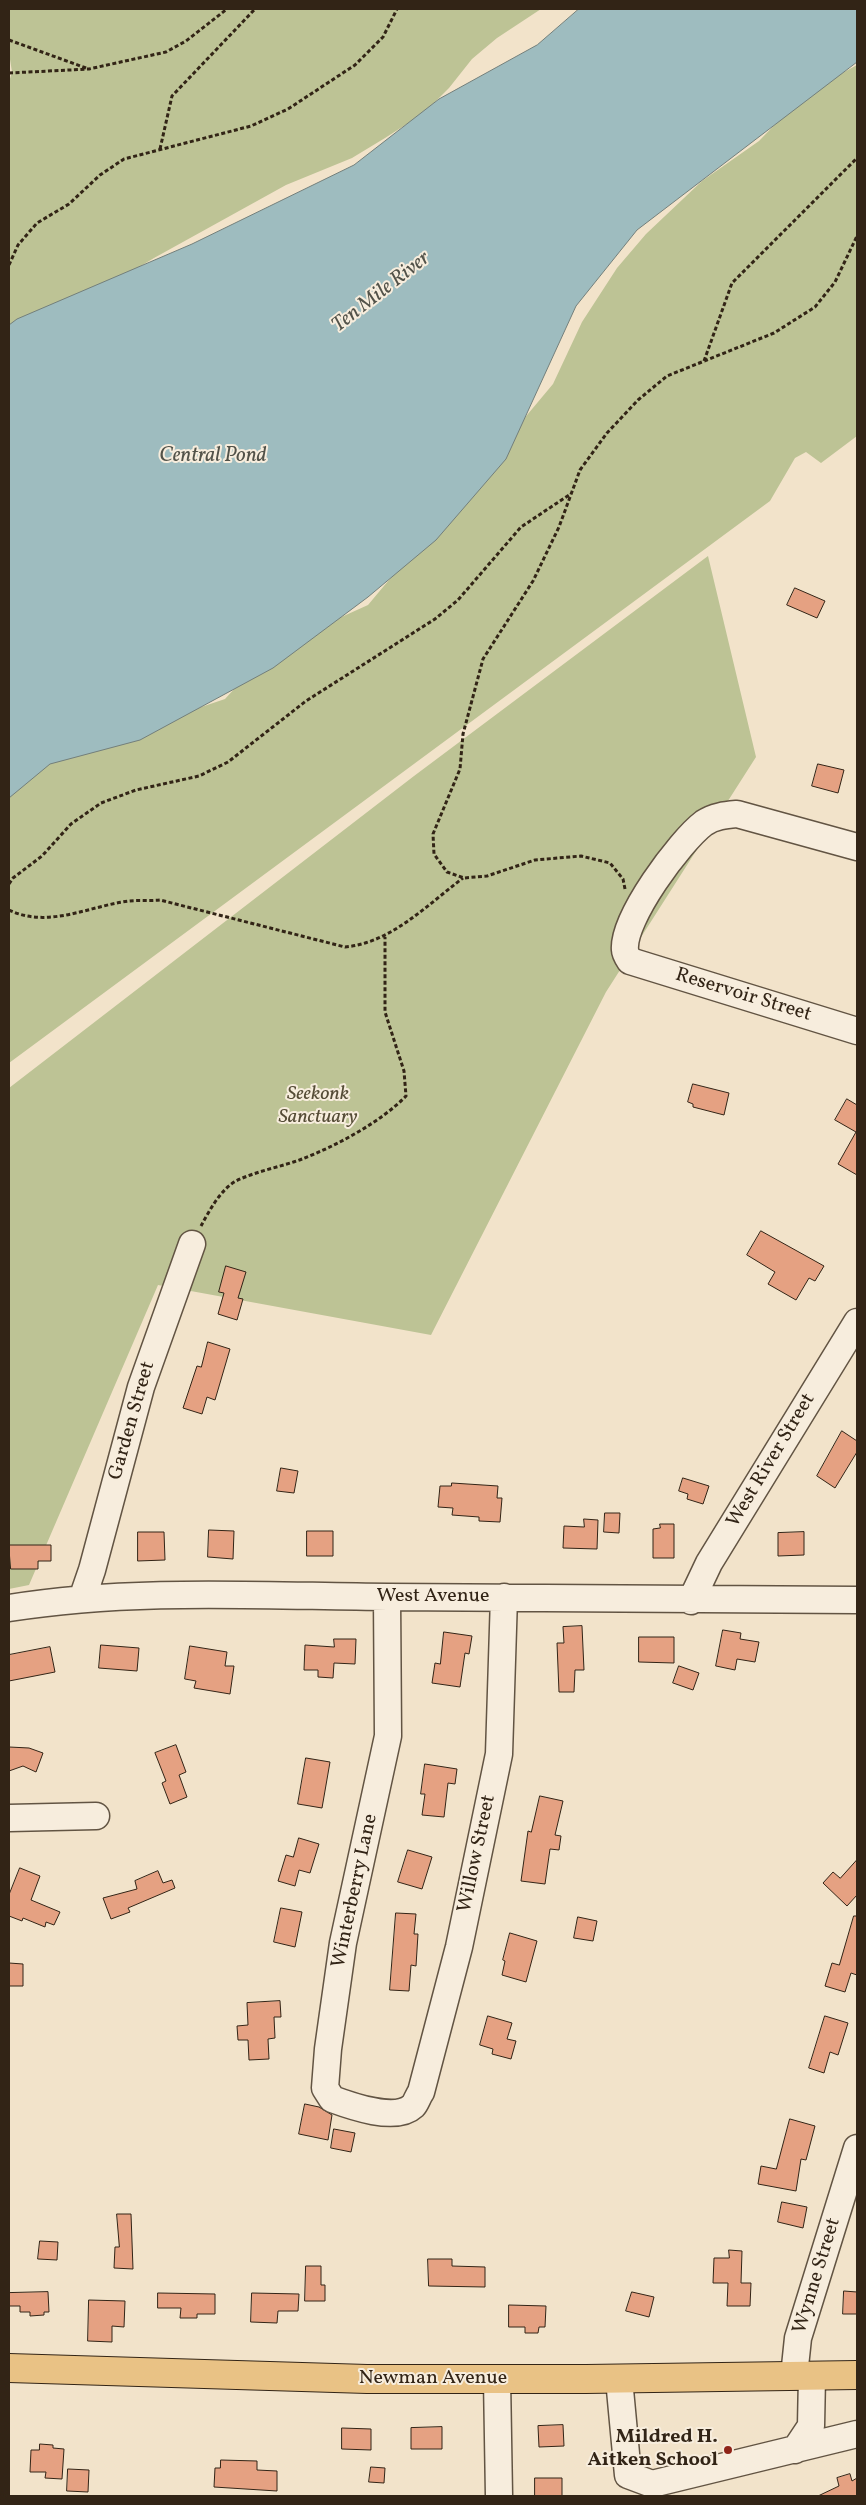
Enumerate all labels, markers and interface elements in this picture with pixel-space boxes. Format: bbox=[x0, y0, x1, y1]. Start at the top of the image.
water label: Ten Mile River bbox=[328, 247, 436, 339]
water label: Central Pond bbox=[159, 444, 267, 470]
street label: Reservoir Street bbox=[672, 964, 814, 1028]
park label: Seekonk Sanctuary bbox=[279, 1083, 357, 1130]
street label: Garden Street bbox=[105, 1359, 161, 1483]
street label: West River Street bbox=[723, 1390, 821, 1532]
street label: West Avenue bbox=[377, 1585, 489, 1609]
street label: Willow Street bbox=[454, 1793, 502, 1915]
street label: Winterberry Lane bbox=[328, 1812, 384, 1970]
street label: Wynne Street bbox=[789, 2215, 847, 2337]
street label: Newman Avenue bbox=[359, 2367, 507, 2391]
place label: Mildred H. Aitken School bbox=[588, 2426, 718, 2473]
marker: Mildred H. Aitken School bbox=[722, 2444, 734, 2456]

